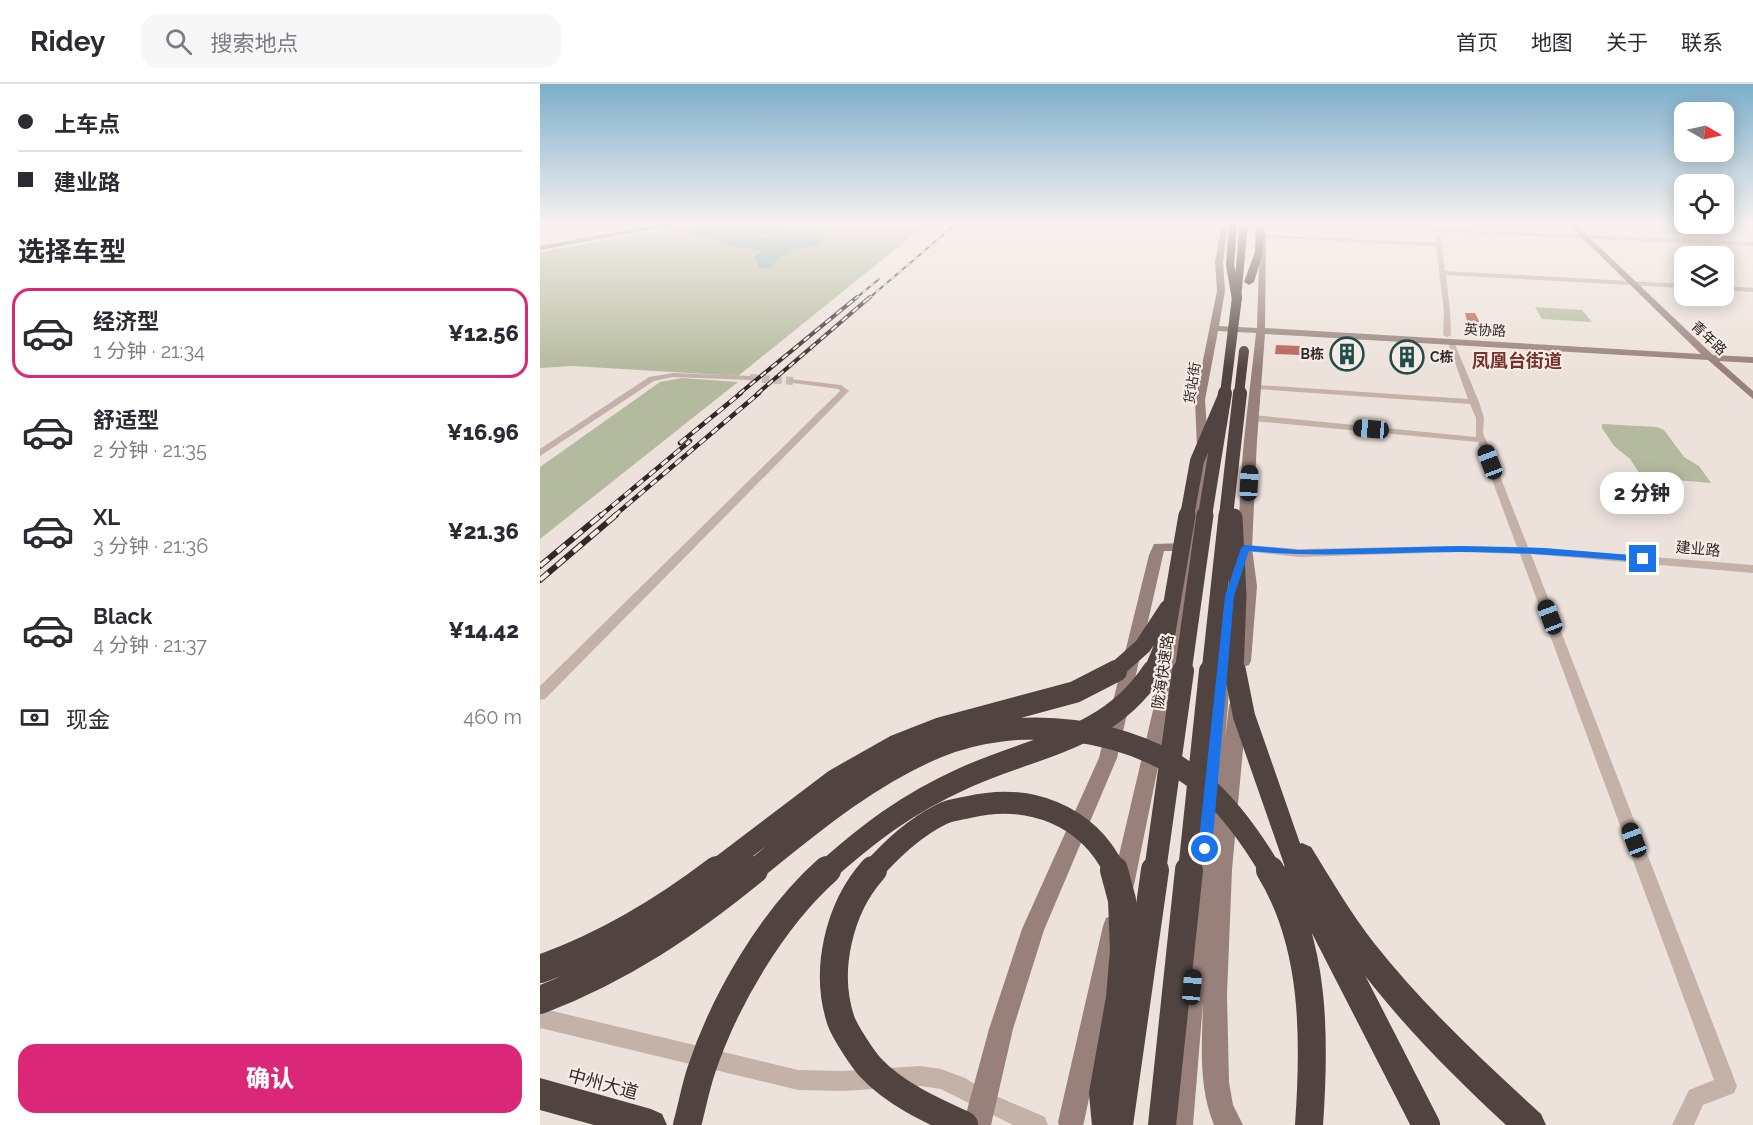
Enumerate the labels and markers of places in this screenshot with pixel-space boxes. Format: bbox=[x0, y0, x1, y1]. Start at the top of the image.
building icon: B栋 bbox=[1329, 336, 1365, 372]
building icon: C栋 bbox=[1389, 339, 1425, 375]
place label: B栋 bbox=[1300, 346, 1324, 362]
place label: C栋 bbox=[1430, 349, 1454, 365]

